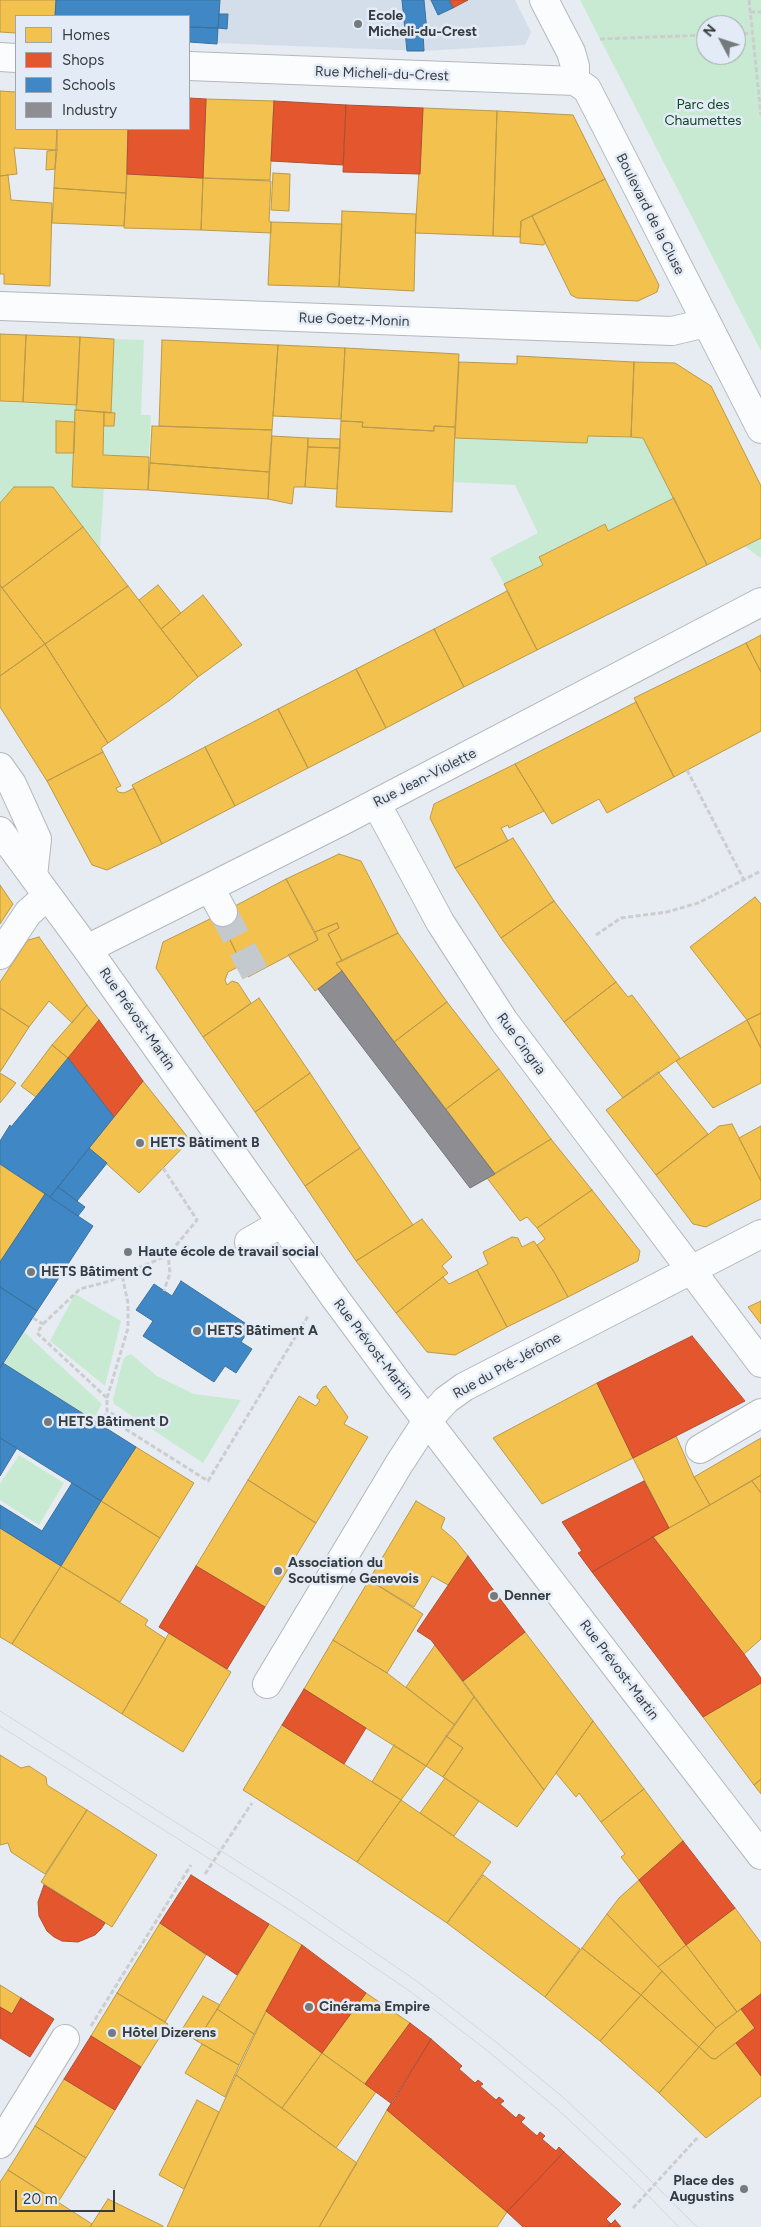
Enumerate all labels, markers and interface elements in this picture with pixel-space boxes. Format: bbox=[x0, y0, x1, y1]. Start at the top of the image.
place label: Ecole Micheli-du-Crest bbox=[368, 8, 477, 40]
legend bbox=[15, 15, 190, 130]
north arrow bbox=[696, 15, 746, 65]
marker: Ecole Micheli-du-Crest bbox=[352, 18, 364, 30]
text: N bbox=[700, 21, 720, 40]
text: Homes bbox=[62, 26, 110, 44]
text: Shops bbox=[62, 51, 104, 69]
street label: Rue Micheli-du-Crest bbox=[315, 63, 449, 85]
text: Schools bbox=[62, 76, 115, 94]
park label: Parc des Chaumettes bbox=[664, 97, 742, 130]
text: Industry bbox=[62, 101, 117, 119]
street label: Boulevard de la Cluse bbox=[612, 151, 688, 277]
street label: Rue Goetz-Monin bbox=[298, 310, 410, 330]
street label: Rue Jean-Violette bbox=[371, 745, 479, 811]
street label: Rue Prévost-Martin bbox=[95, 965, 179, 1073]
street label: Rue Cingria bbox=[493, 1010, 549, 1078]
place label: HETS Bâtiment B bbox=[150, 1135, 259, 1151]
marker: HETS Bâtiment B bbox=[134, 1137, 146, 1149]
place label: Haute école de travail social bbox=[138, 1244, 319, 1260]
marker: Haute école de travail social bbox=[122, 1246, 134, 1258]
place label: HETS Bâtiment C bbox=[41, 1264, 152, 1280]
marker: HETS Bâtiment C bbox=[25, 1266, 37, 1278]
street label: Rue Prévost-Martin bbox=[330, 1296, 416, 1402]
place label: HETS Bâtiment A bbox=[207, 1323, 318, 1339]
marker: HETS Bâtiment A bbox=[191, 1325, 203, 1337]
street label: Rue du Pré-Jérôme bbox=[450, 1329, 564, 1403]
place label: HETS Bâtiment D bbox=[58, 1414, 169, 1430]
marker: HETS Bâtiment D bbox=[42, 1416, 54, 1428]
place label: Association du Scoutisme Genevois bbox=[288, 1555, 419, 1588]
marker: Association du Scoutisme Genevois bbox=[272, 1565, 284, 1577]
place label: Denner bbox=[504, 1588, 551, 1604]
marker: Denner bbox=[488, 1590, 500, 1602]
street label: Rue Prévost-Martin bbox=[576, 1617, 662, 1723]
place label: Cinérama Empire bbox=[319, 1999, 430, 2015]
marker: Cinérama Empire bbox=[303, 2001, 315, 2013]
place label: Hôtel Dizerens bbox=[122, 2025, 216, 2041]
marker: Hôtel Dizerens bbox=[106, 2027, 118, 2039]
place label: Place des Augustins bbox=[669, 2173, 734, 2206]
scale bar bbox=[18, 2180, 118, 2212]
marker: Place des Augustins bbox=[738, 2183, 750, 2195]
text: 20 m bbox=[23, 2190, 57, 2208]

